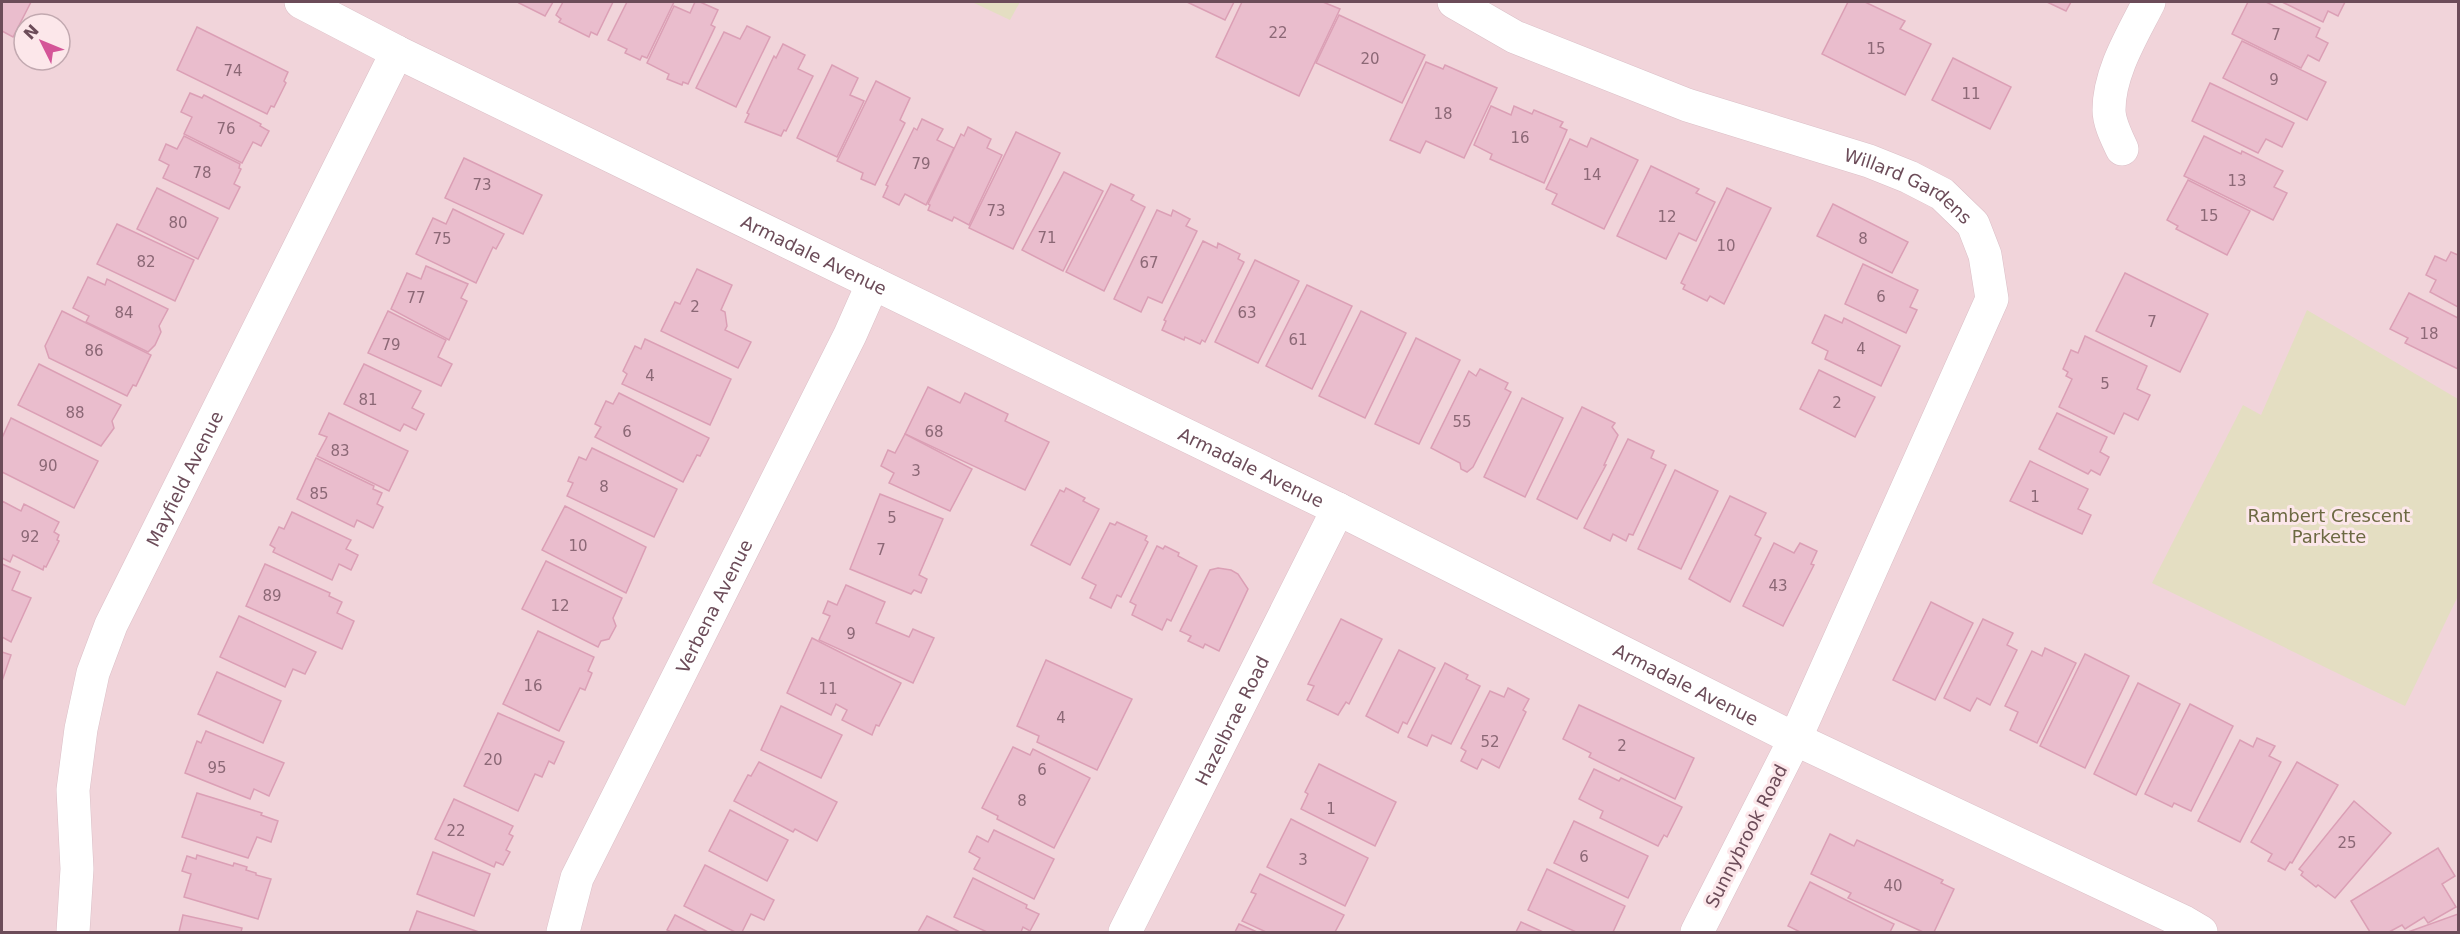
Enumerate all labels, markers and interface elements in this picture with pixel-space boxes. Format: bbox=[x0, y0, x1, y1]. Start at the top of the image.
north arrow bbox=[12, 12, 72, 72]
text: N bbox=[20, 21, 43, 43]
house number: 22 bbox=[1268, 24, 1288, 42]
house number: 7 bbox=[2271, 26, 2281, 44]
house number: 15 bbox=[1866, 40, 1886, 58]
house number: 20 bbox=[1360, 50, 1380, 68]
house number: 74 bbox=[223, 62, 243, 80]
house number: 9 bbox=[2269, 71, 2279, 89]
house number: 11 bbox=[1961, 85, 1981, 103]
house number: 18 bbox=[1433, 105, 1453, 123]
house number: 76 bbox=[216, 120, 236, 138]
house number: 16 bbox=[1510, 129, 1530, 147]
street label: Willard Gardens bbox=[1842, 144, 1976, 228]
house number: 79 bbox=[911, 155, 931, 173]
house number: 78 bbox=[192, 164, 212, 182]
house number: 14 bbox=[1582, 166, 1602, 184]
house number: 13 bbox=[2227, 172, 2247, 190]
house number: 73 bbox=[472, 176, 492, 194]
house number: 73 bbox=[986, 202, 1006, 220]
house number: 15 bbox=[2199, 207, 2219, 225]
house number: 12 bbox=[1657, 208, 1677, 226]
street label: Armadale Avenue bbox=[738, 210, 890, 299]
house number: 80 bbox=[168, 214, 188, 232]
house number: 71 bbox=[1037, 229, 1057, 247]
house number: 75 bbox=[432, 230, 452, 248]
house number: 8 bbox=[1858, 230, 1868, 248]
house number: 10 bbox=[1716, 237, 1736, 255]
house number: 82 bbox=[136, 253, 156, 271]
house number: 67 bbox=[1139, 254, 1159, 272]
house number: 6 bbox=[1876, 288, 1886, 306]
house number: 77 bbox=[406, 289, 426, 307]
house number: 2 bbox=[690, 298, 700, 316]
house number: 84 bbox=[114, 304, 134, 322]
house number: 63 bbox=[1237, 304, 1257, 322]
house number: 7 bbox=[2147, 313, 2157, 331]
house number: 18 bbox=[2419, 325, 2439, 343]
house number: 61 bbox=[1288, 331, 1308, 349]
house number: 79 bbox=[381, 336, 401, 354]
house number: 4 bbox=[1856, 340, 1866, 358]
house number: 86 bbox=[84, 342, 104, 360]
house number: 4 bbox=[645, 367, 655, 385]
house number: 5 bbox=[2100, 375, 2110, 393]
house number: 81 bbox=[358, 391, 378, 409]
house number: 2 bbox=[1832, 394, 1842, 412]
house number: 88 bbox=[65, 404, 85, 422]
street label: Mayfield Avenue bbox=[142, 407, 227, 550]
house number: 55 bbox=[1452, 413, 1472, 431]
house number: 6 bbox=[622, 423, 632, 441]
house number: 68 bbox=[924, 423, 944, 441]
street label: Armadale Avenue bbox=[1175, 423, 1328, 511]
house number: 83 bbox=[330, 442, 350, 460]
house number: 90 bbox=[38, 457, 58, 475]
house number: 3 bbox=[911, 462, 921, 480]
house number: 8 bbox=[599, 478, 609, 496]
house number: 85 bbox=[309, 485, 329, 503]
house number: 1 bbox=[2030, 488, 2040, 506]
park label: Rambert Crescent Parkette bbox=[2248, 505, 2410, 547]
house number: 5 bbox=[887, 509, 897, 527]
house number: 92 bbox=[20, 528, 40, 546]
street label: Verbena Avenue bbox=[671, 536, 756, 677]
house number: 10 bbox=[568, 537, 588, 555]
house number: 7 bbox=[876, 541, 886, 559]
house number: 43 bbox=[1768, 577, 1788, 595]
house number: 89 bbox=[262, 587, 282, 605]
house number: 12 bbox=[550, 597, 570, 615]
house number: 9 bbox=[846, 625, 856, 643]
street label: Armadale Avenue bbox=[1610, 639, 1762, 729]
street label: Hazelbrae Road bbox=[1190, 652, 1273, 788]
house number: 16 bbox=[523, 677, 543, 695]
house number: 11 bbox=[818, 680, 838, 698]
house number: 4 bbox=[1056, 709, 1066, 727]
house number: 52 bbox=[1480, 733, 1500, 751]
house number: 2 bbox=[1617, 737, 1627, 755]
house number: 20 bbox=[483, 751, 503, 769]
house number: 95 bbox=[207, 759, 227, 777]
house number: 6 bbox=[1037, 761, 1047, 779]
street label: Sunnybrook Road bbox=[1701, 761, 1791, 911]
house number: 8 bbox=[1017, 792, 1027, 810]
house number: 1 bbox=[1326, 800, 1336, 818]
house number: 22 bbox=[446, 822, 466, 840]
house number: 25 bbox=[2337, 834, 2357, 852]
house number: 6 bbox=[1579, 848, 1589, 866]
house number: 3 bbox=[1298, 851, 1308, 869]
house number: 40 bbox=[1883, 877, 1903, 895]

